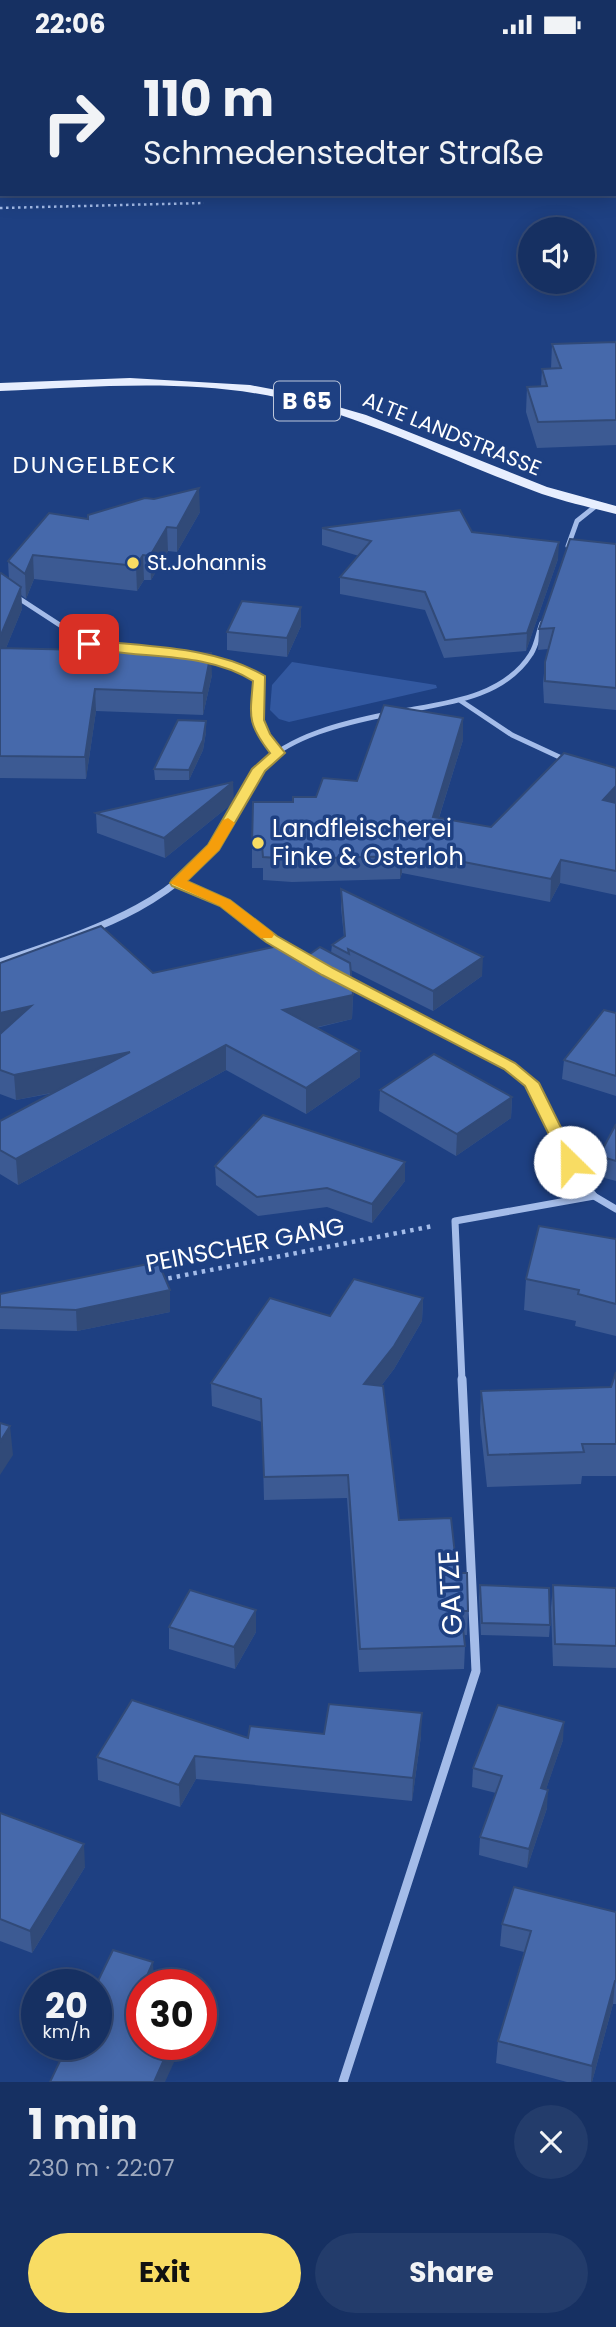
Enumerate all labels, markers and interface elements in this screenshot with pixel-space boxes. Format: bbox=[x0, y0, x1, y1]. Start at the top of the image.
text: 22:06 bbox=[35, 6, 106, 42]
text: 110 m bbox=[143, 65, 274, 133]
icon: right bbox=[28, 77, 119, 168]
text: Schmedenstedter Straße bbox=[143, 130, 544, 175]
map controls bbox=[518, 217, 595, 294]
button: sound bbox=[518, 217, 595, 294]
road number: B 65 bbox=[274, 381, 340, 421]
street label: ALTE LANDSTRASSE bbox=[359, 385, 546, 483]
district label: DUNGELBECK bbox=[12, 449, 178, 481]
place label: St.Johannis bbox=[147, 548, 267, 577]
marker: St.Johannis bbox=[125, 555, 141, 571]
pin bbox=[59, 614, 119, 674]
icon: arrive bbox=[70, 625, 108, 663]
place label: Landfleischerei Finke & Osterloh bbox=[272, 812, 464, 873]
marker: Landfleischerei Finke & Osterloh bbox=[250, 835, 266, 851]
position arrow bbox=[533, 1125, 607, 1199]
street label: PEINSCHER GANG bbox=[143, 1209, 347, 1280]
street label: GATZE bbox=[429, 1549, 472, 1637]
speed limit sign: 30 bbox=[126, 1969, 217, 2060]
text: 20 bbox=[45, 1981, 88, 2030]
text: km/h bbox=[43, 2019, 90, 2044]
text: 1 min bbox=[28, 2095, 138, 2154]
button: close bbox=[514, 2105, 588, 2179]
text: 230 m · 22:07 bbox=[28, 2152, 175, 2184]
button: Exit bbox=[28, 2233, 301, 2313]
button: Share bbox=[315, 2233, 588, 2313]

